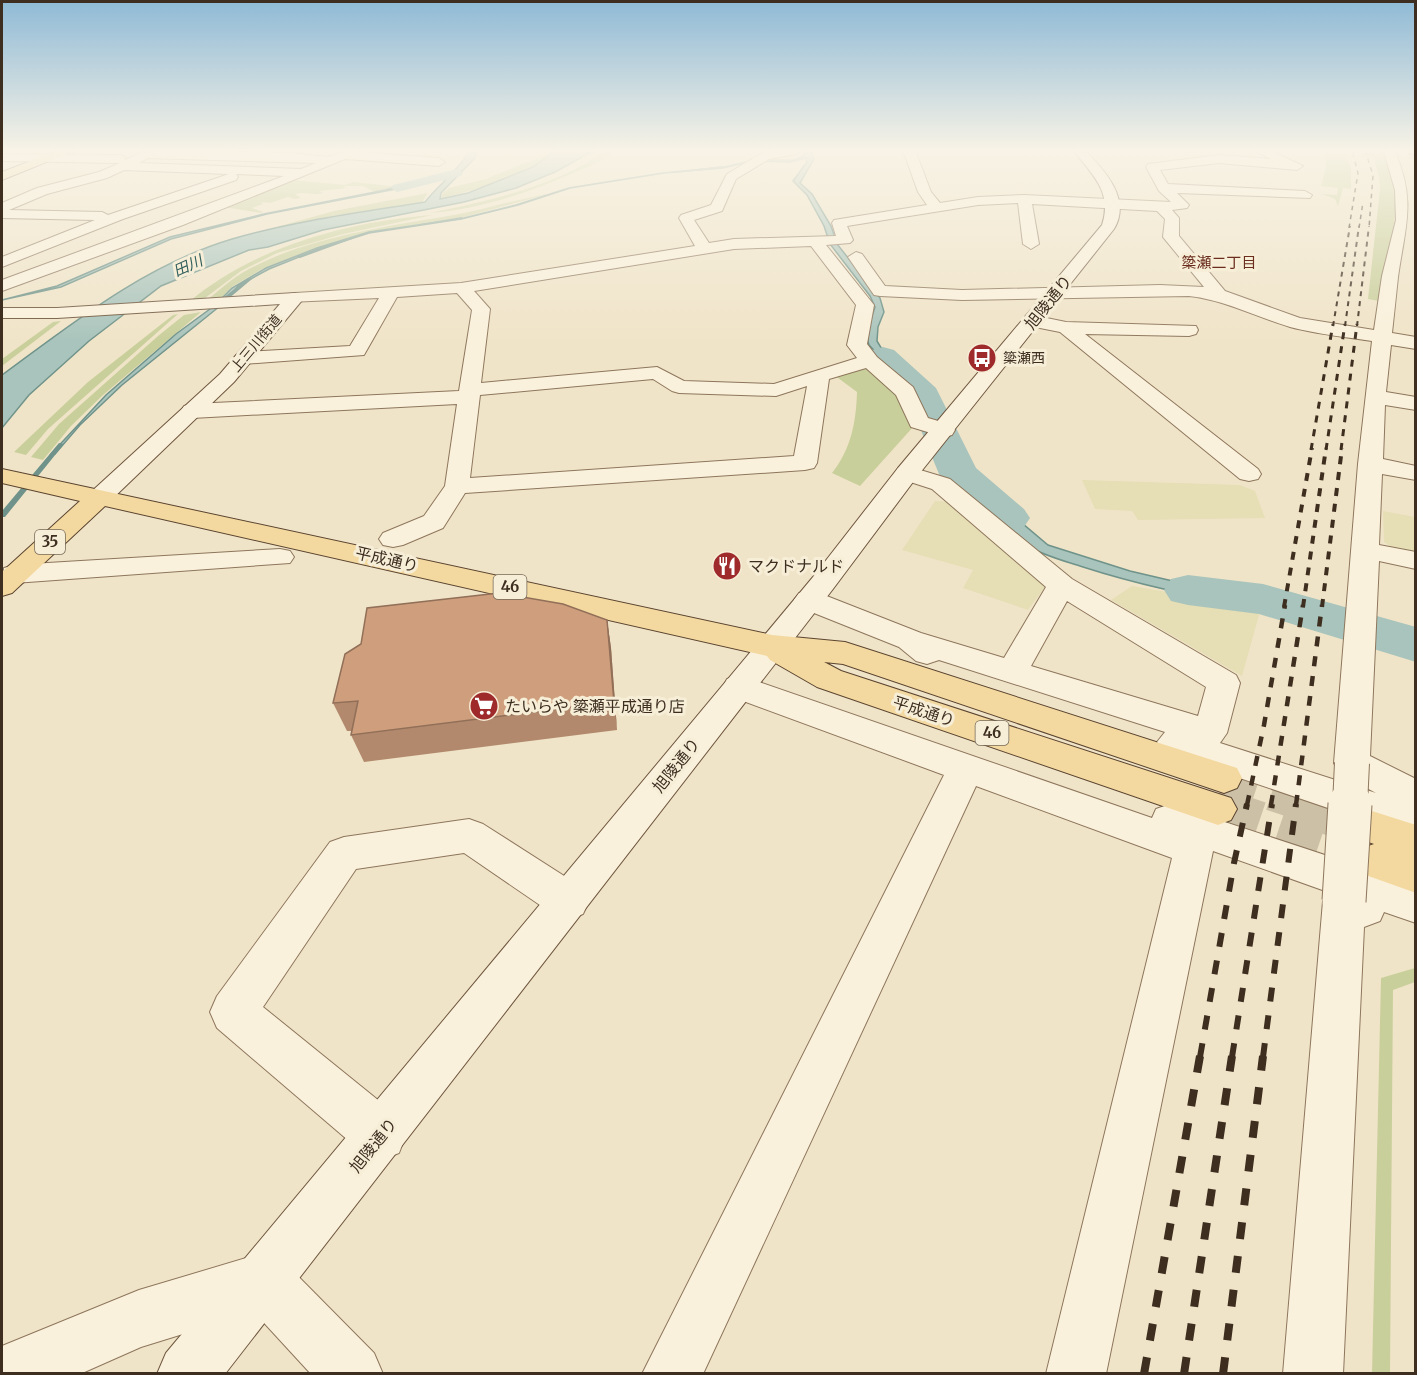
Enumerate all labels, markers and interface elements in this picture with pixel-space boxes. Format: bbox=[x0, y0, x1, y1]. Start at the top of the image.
water label: 田川 bbox=[170, 250, 207, 280]
district label: 簗瀬二丁目 bbox=[1181, 253, 1257, 272]
street label: 旭陵通り bbox=[1020, 271, 1076, 333]
street label: 上三川街道 bbox=[227, 310, 285, 376]
bus stop icon: 簗瀬西 bbox=[966, 342, 998, 374]
place label: 簗瀬西 bbox=[1003, 349, 1045, 367]
road number: 35 bbox=[35, 530, 65, 554]
street label: 平成通り bbox=[354, 542, 420, 576]
restaurant icon: マクドナルド bbox=[711, 550, 743, 582]
place label: マクドナルド bbox=[748, 556, 844, 576]
road number: 46 bbox=[494, 575, 526, 599]
supermarket icon: たいらや 簗瀬平成通り店 bbox=[468, 690, 500, 722]
street label: 平成通り bbox=[890, 692, 958, 730]
place label: たいらや 簗瀬平成通り店 bbox=[505, 696, 685, 716]
road number: 46 bbox=[976, 721, 1008, 745]
street label: 旭陵通り bbox=[648, 734, 704, 796]
street label: 旭陵通り bbox=[345, 1114, 401, 1176]

